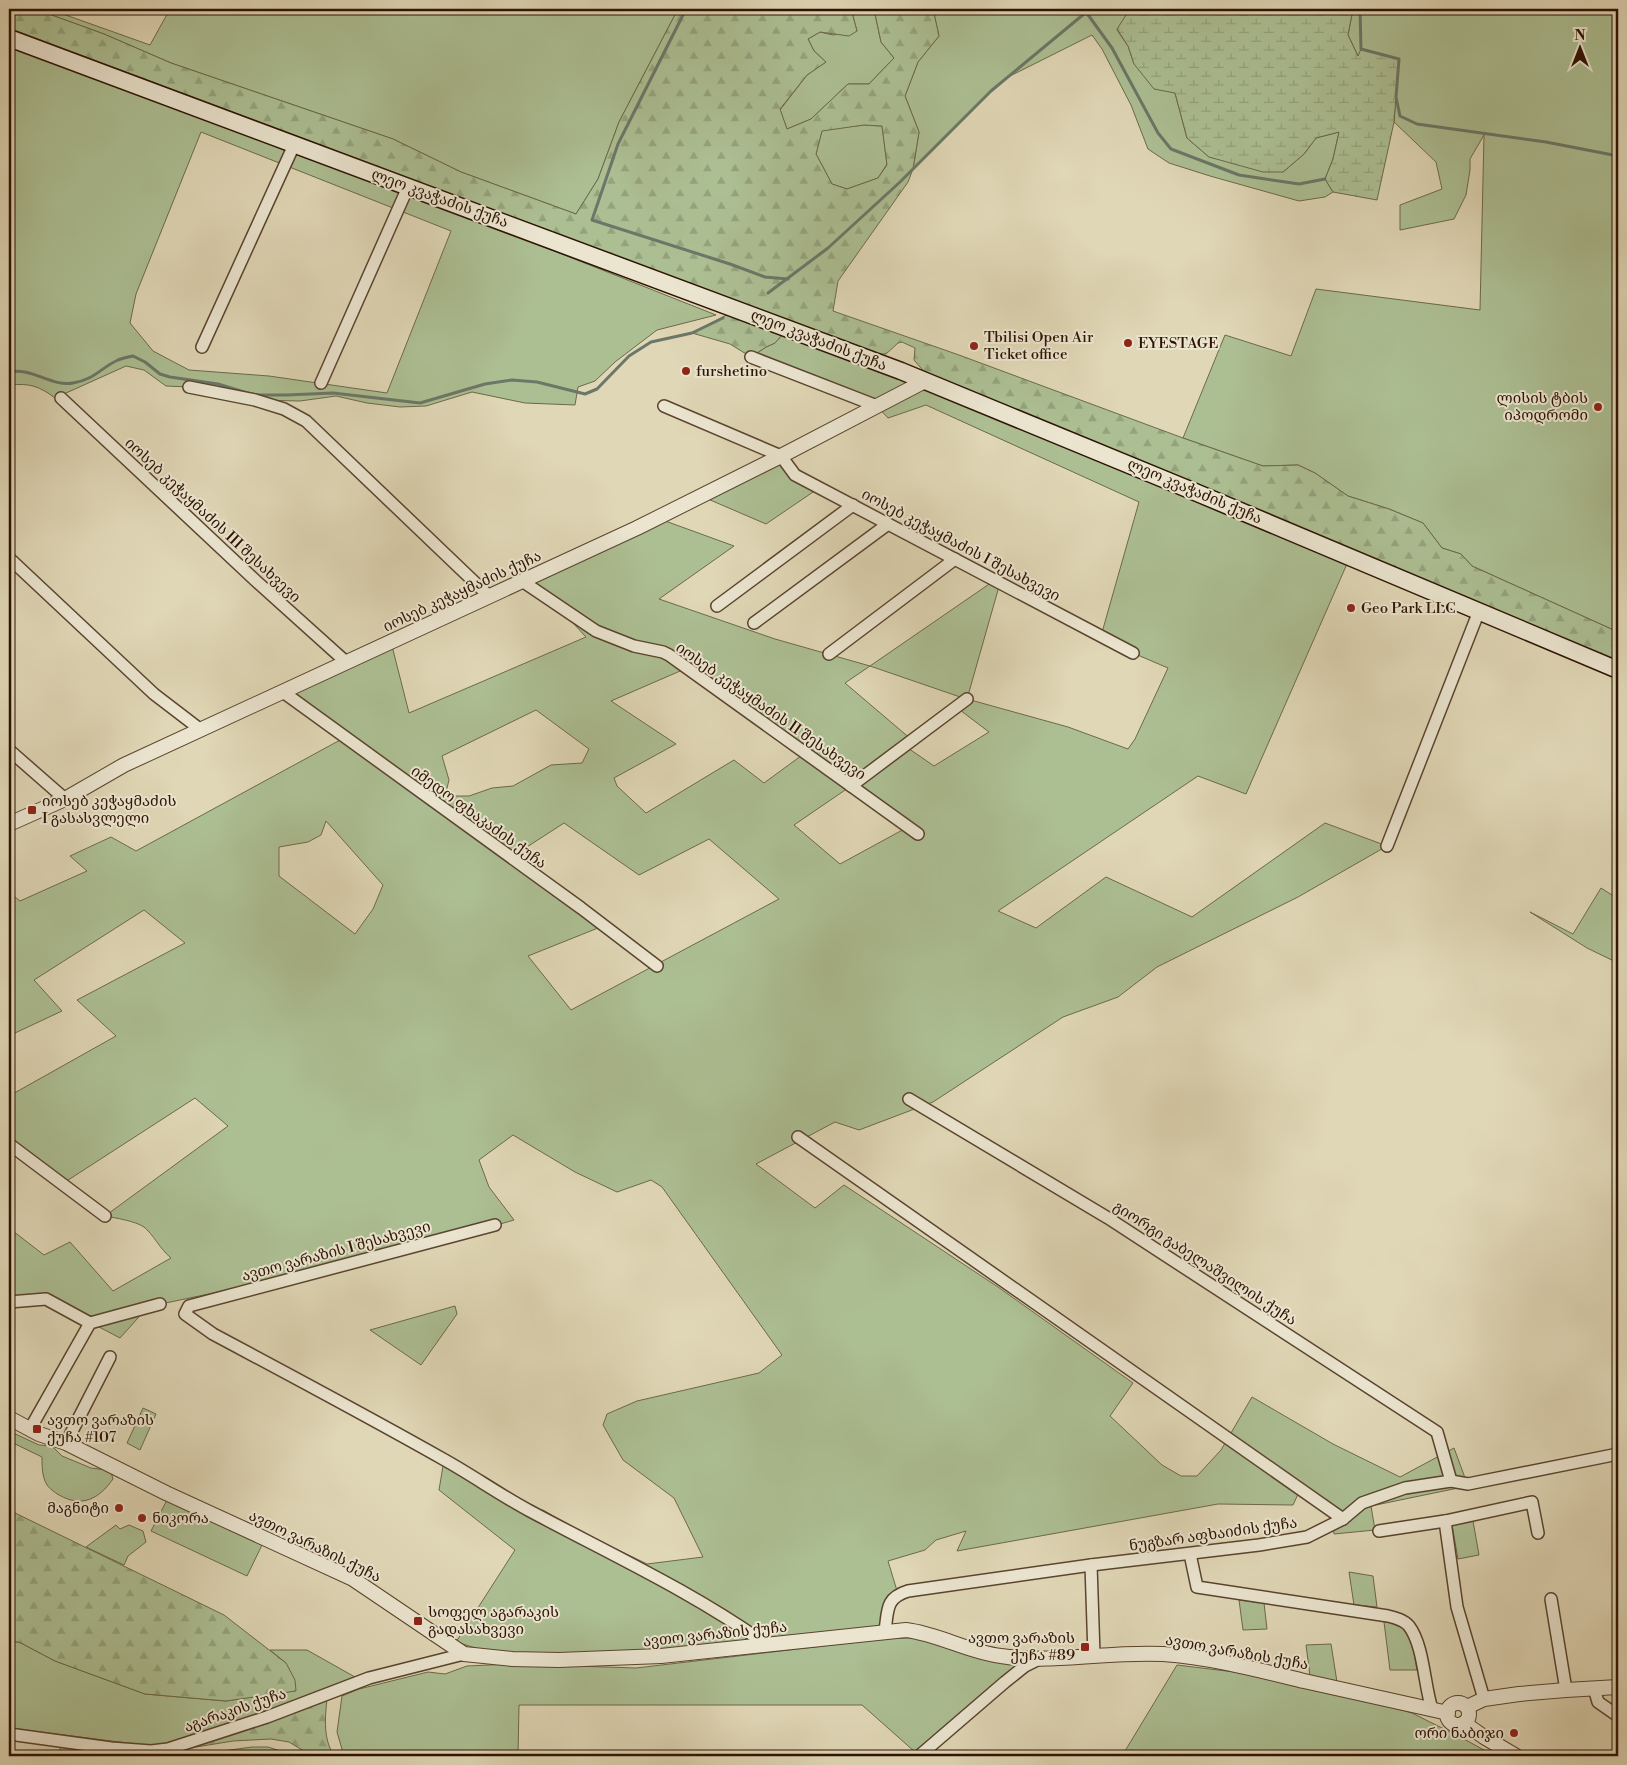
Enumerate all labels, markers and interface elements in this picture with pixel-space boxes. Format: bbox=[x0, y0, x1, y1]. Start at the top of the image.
north arrow bbox=[1554, 22, 1604, 72]
text: N bbox=[1574, 27, 1586, 45]
street label: ლეო კვაჭაძის ქუჩა bbox=[369, 165, 511, 232]
street label: ლეო კვაჭაძის ქუჩა bbox=[748, 306, 890, 375]
place label: Tbilisi Open Air Ticket office bbox=[984, 328, 1094, 364]
place label: EYESTAGE bbox=[1138, 334, 1218, 353]
marker: EYESTAGE bbox=[1122, 337, 1134, 349]
marker: Tbilisi Open Air Ticket office bbox=[968, 340, 980, 352]
place label: furshetino bbox=[696, 362, 767, 381]
marker: furshetino bbox=[680, 365, 692, 377]
place label: ლისის ტბის იპოდრომი bbox=[1497, 389, 1588, 425]
marker: ლისის ტბის იპოდრომი bbox=[1592, 401, 1604, 413]
street label: იოსებ კეჭაყმაძის III შესახვევი bbox=[121, 434, 305, 607]
street label: ლეო კვაჭაძის ქუჩა bbox=[1125, 455, 1265, 528]
street label: იოსებ კეჭაყმაძის I შესახვევი bbox=[858, 485, 1063, 606]
street label: იოსებ კეჭაყმაძის ქუჩა bbox=[380, 546, 544, 636]
place label: Geo Park LLC bbox=[1361, 599, 1456, 618]
marker: Geo Park LLC bbox=[1345, 602, 1357, 614]
street label: იოსებ კეჭაყმაძის II შესახვევი bbox=[672, 638, 870, 785]
street label: იმედო ფხაკაძის ქუჩა bbox=[407, 762, 550, 873]
place label: იოსებ კეჭაყმაძის I გასასვლელი bbox=[42, 792, 176, 828]
marker: იოსებ კეჭაყმაძის I გასასვლელი bbox=[26, 804, 38, 816]
street label: გიორგი გაბელაშვილის ქუჩა bbox=[1109, 1197, 1300, 1330]
street label: ავთო ვარაზის I შესახვევი bbox=[240, 1217, 433, 1286]
place label: ავთო ვარაზის ქუჩა #107 bbox=[47, 1411, 154, 1447]
marker: ავთო ვარაზის ქუჩა #107 bbox=[31, 1423, 43, 1435]
place label: მაგნიტი bbox=[47, 1499, 109, 1518]
marker: მაგნიტი bbox=[113, 1502, 125, 1514]
street label: ავთო ვარაზის ქუჩა bbox=[245, 1506, 384, 1587]
place label: ნიკორა bbox=[152, 1509, 209, 1528]
marker: ნიკორა bbox=[136, 1512, 148, 1524]
street label: ნუგზარ აფხაიძის ქუჩა bbox=[1128, 1513, 1298, 1556]
place label: სოფელ აგარაკის გადასახვევი bbox=[428, 1603, 559, 1639]
marker: სოფელ აგარაკის გადასახვევი bbox=[412, 1615, 424, 1627]
street label: ავთო ვარაზის ქუჩა bbox=[642, 1617, 788, 1652]
place label: ავთო ვარაზის ქუჩა #89 bbox=[968, 1629, 1075, 1665]
street label: ავთო ვარაზის ქუჩა bbox=[1164, 1631, 1310, 1674]
marker: ავთო ვარაზის ქუჩა #89 bbox=[1079, 1641, 1091, 1653]
street label: აგარაკის ქუჩა bbox=[182, 1684, 289, 1737]
place label: ორი ნაბიჯი bbox=[1414, 1724, 1504, 1743]
marker: ორი ნაბიჯი bbox=[1508, 1727, 1520, 1739]

